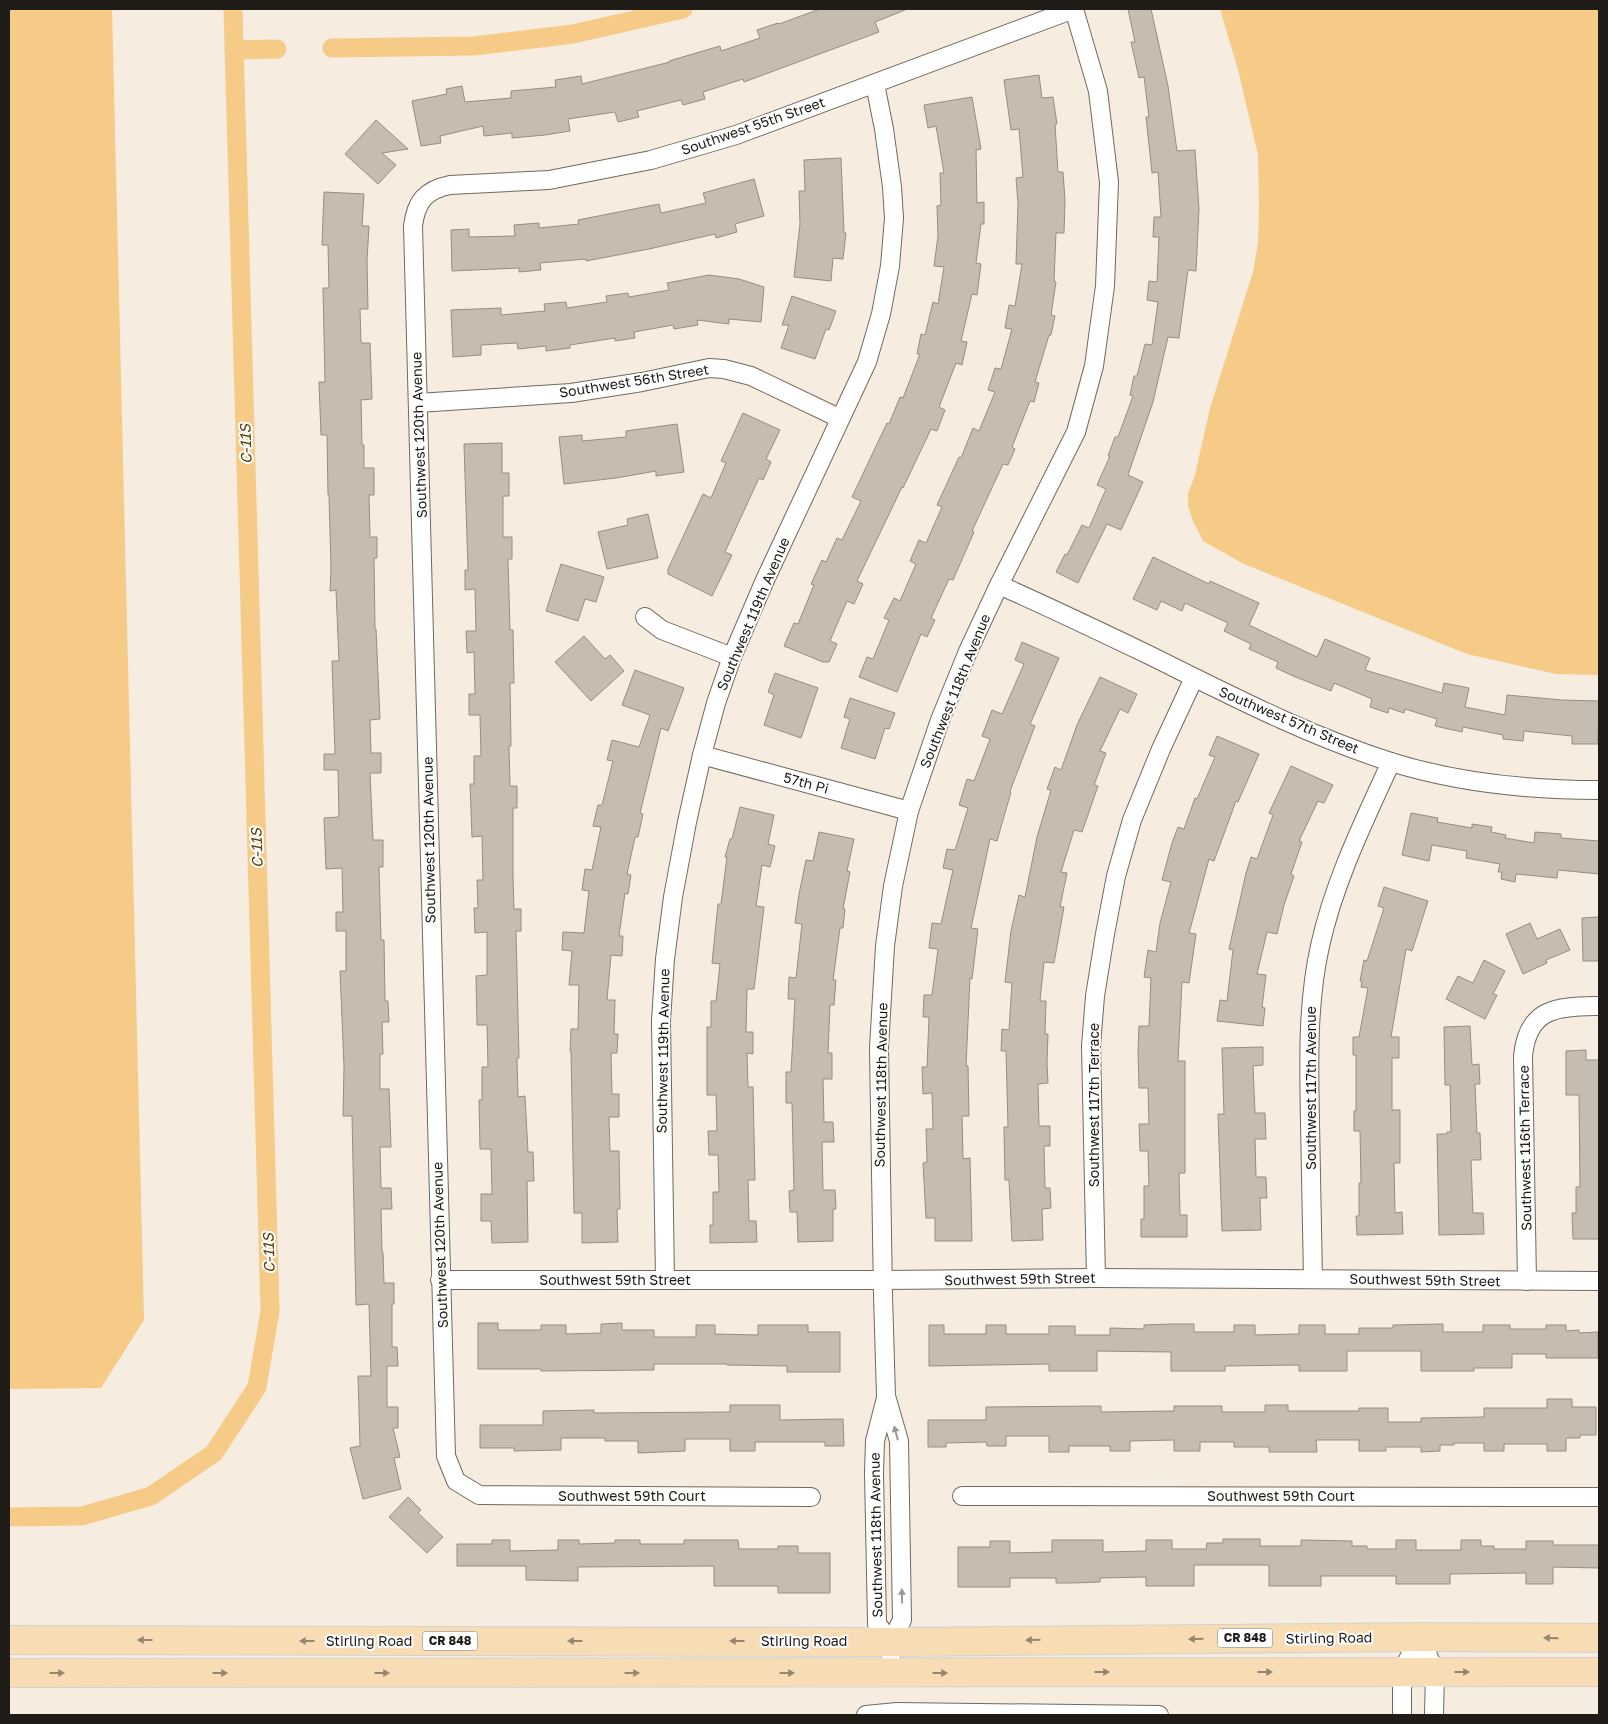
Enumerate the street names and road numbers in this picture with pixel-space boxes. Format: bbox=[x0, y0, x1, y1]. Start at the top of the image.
street label: Southwest 55th Street bbox=[679, 93, 827, 158]
street label: Southwest 120th Avenue bbox=[407, 352, 430, 518]
street label: Southwest 56th Street bbox=[558, 360, 710, 401]
street label: Southwest 119th Avenue bbox=[712, 535, 793, 693]
street label: Southwest 118th Avenue bbox=[916, 611, 993, 770]
street label: Southwest 57th Street bbox=[1217, 682, 1362, 757]
street label: Southwest 120th Avenue bbox=[419, 757, 438, 923]
street label: 57th Pi bbox=[782, 768, 831, 797]
street label: Southwest 119th Avenue bbox=[653, 968, 672, 1134]
street label: Southwest 118th Avenue bbox=[871, 1002, 890, 1168]
street label: Southwest 117th Avenue bbox=[1302, 1006, 1319, 1170]
street label: Southwest 117th Terrace bbox=[1085, 1023, 1102, 1187]
street label: Southwest 116th Terrace bbox=[1515, 1065, 1534, 1231]
street label: Southwest 120th Avenue bbox=[428, 1162, 451, 1328]
street label: Southwest 59th Street bbox=[944, 1269, 1096, 1288]
street label: Southwest 59th Street bbox=[1349, 1270, 1501, 1289]
street label: Southwest 59th Street bbox=[539, 1271, 691, 1288]
street label: Southwest 118th Avenue bbox=[866, 1452, 885, 1618]
street label: Southwest 59th Court bbox=[558, 1487, 706, 1504]
street label: Southwest 59th Court bbox=[1207, 1487, 1355, 1504]
street label: Stirling Road bbox=[1285, 1628, 1373, 1647]
road number: CR 848 bbox=[1218, 1629, 1272, 1648]
street label: Stirling Road bbox=[326, 1632, 412, 1649]
road number: CR 848 bbox=[422, 1632, 478, 1650]
street label: Stirling Road bbox=[761, 1632, 847, 1649]

